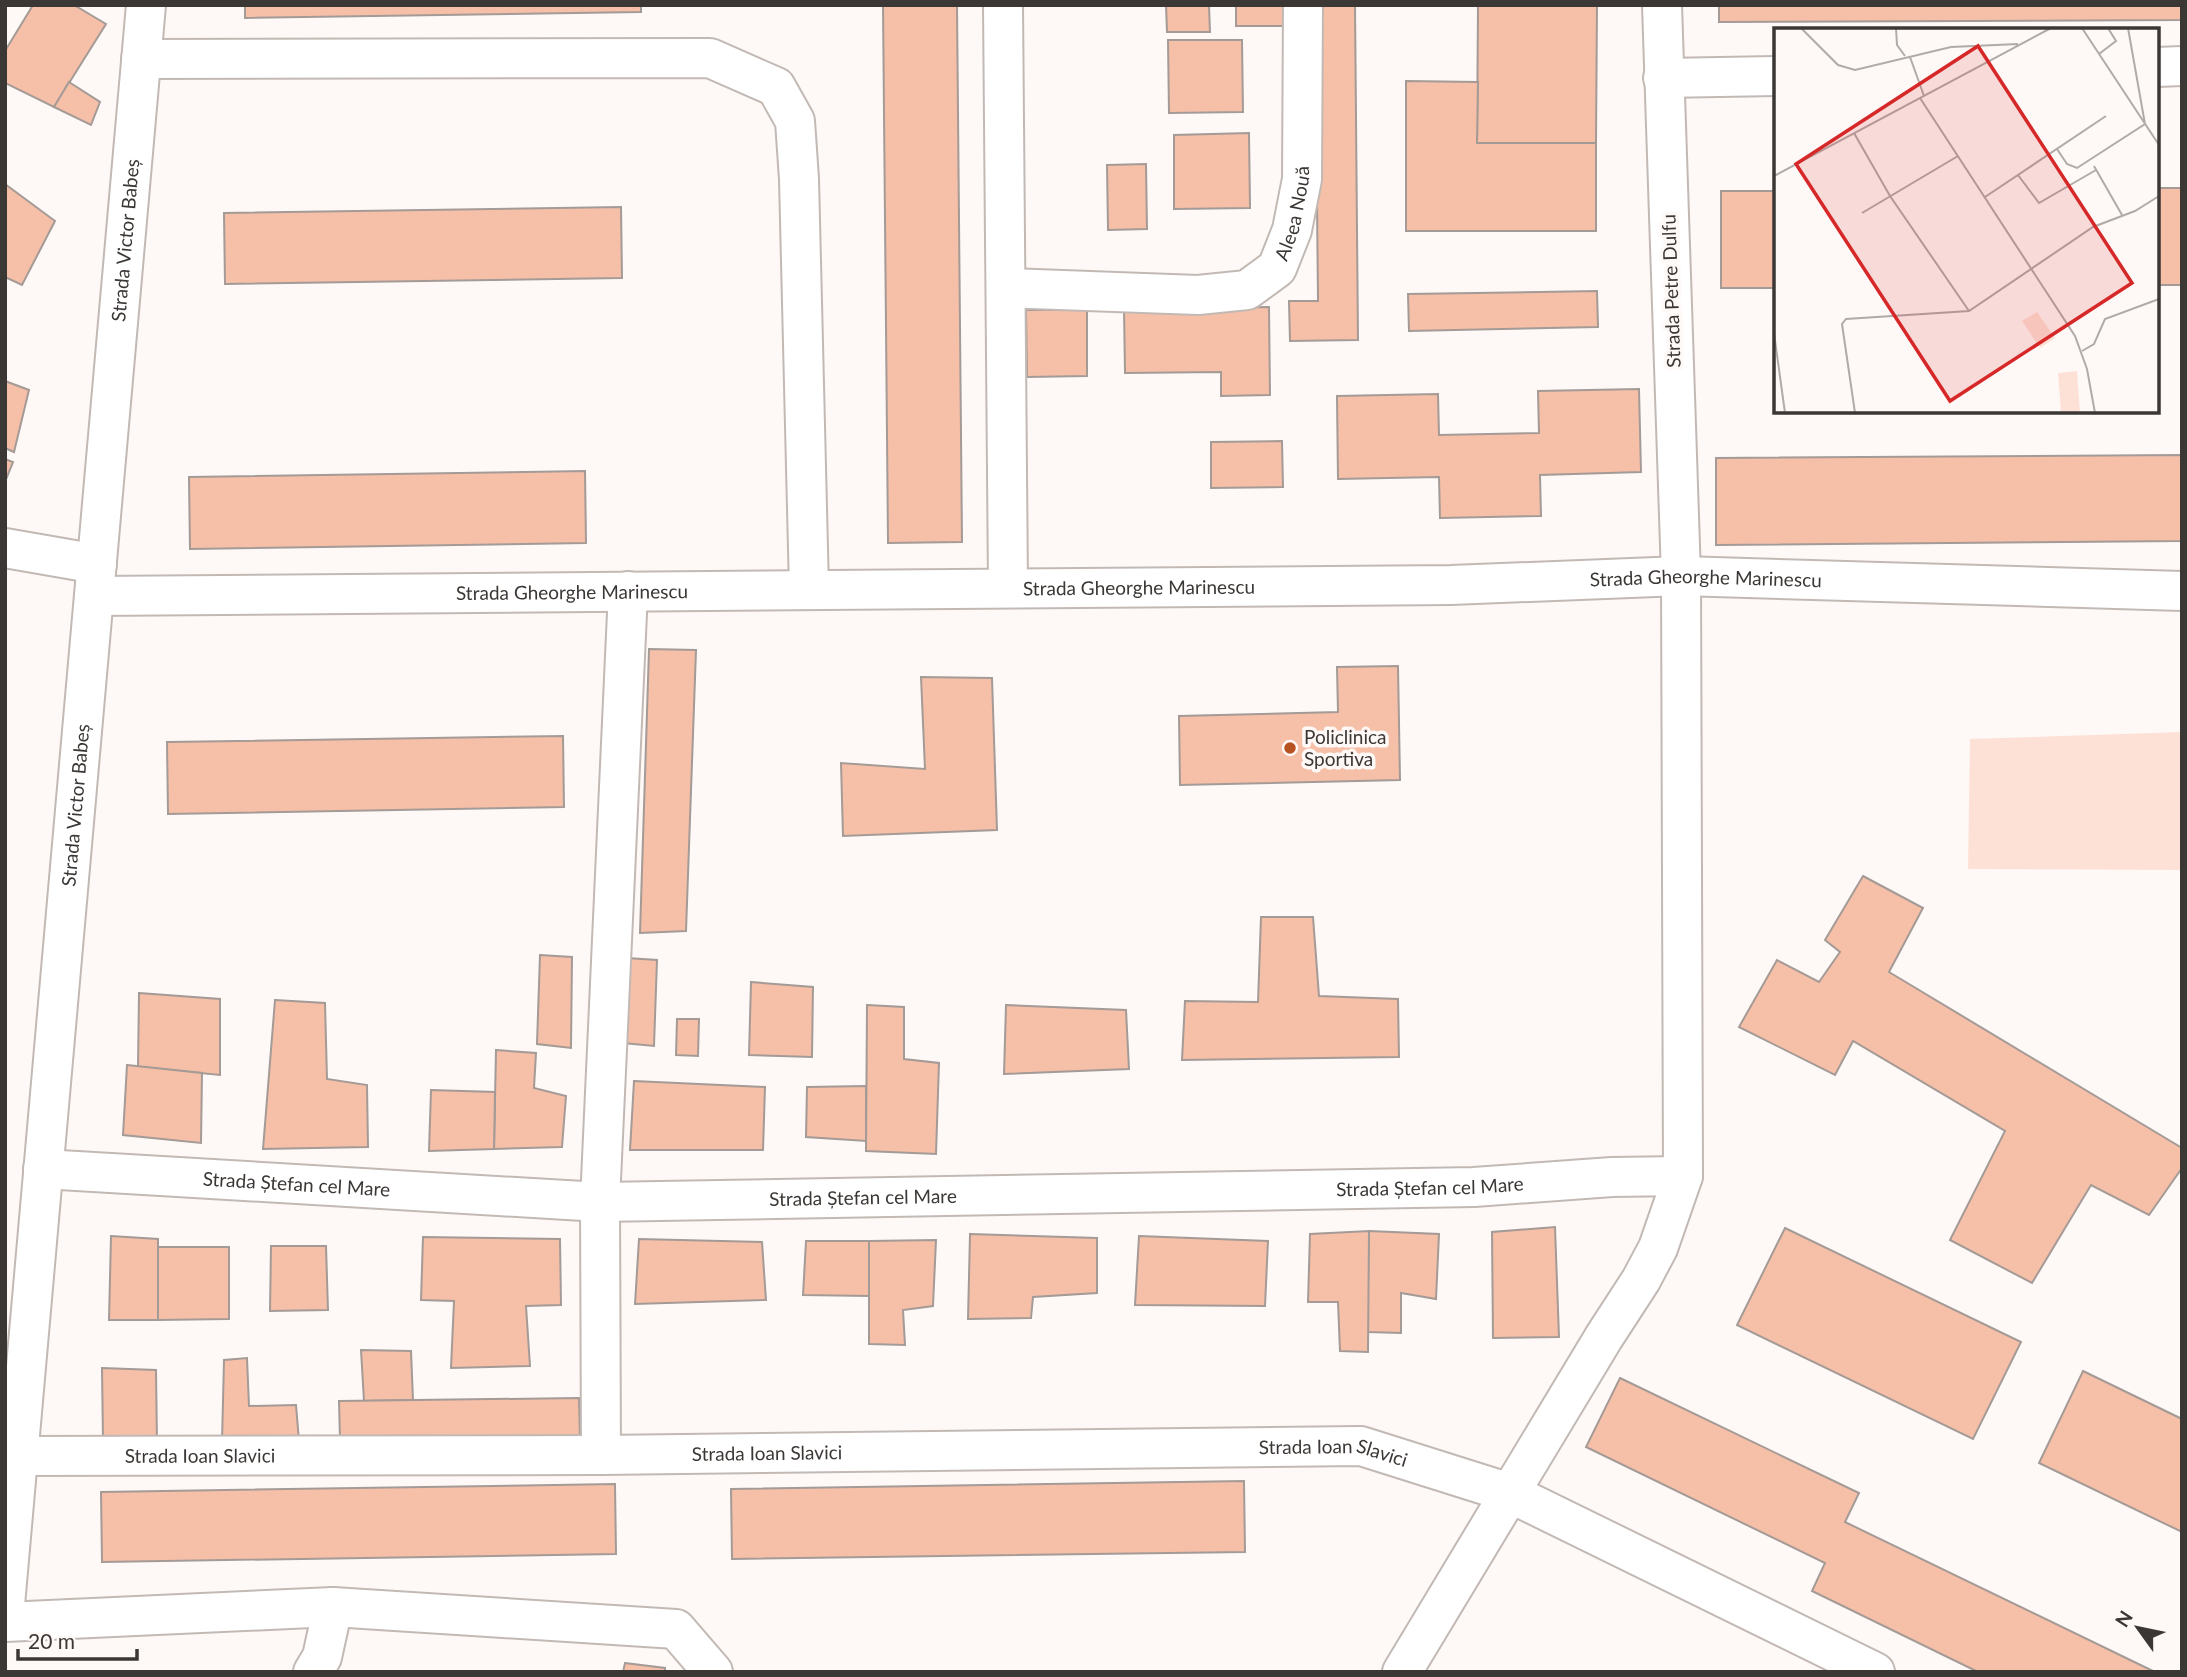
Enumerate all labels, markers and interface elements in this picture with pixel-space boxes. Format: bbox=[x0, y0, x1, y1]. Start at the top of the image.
inset map bbox=[1774, 28, 2159, 413]
street label: Strada Victor Babeș bbox=[106, 158, 143, 323]
street label: Aleea Nouă bbox=[1269, 166, 1313, 264]
street label: Strada Petre Dulfu bbox=[1656, 214, 1685, 368]
street label: Strada Gheorghe Marinescu bbox=[1589, 564, 1822, 591]
street label: Strada Gheorghe Marinescu bbox=[1023, 575, 1255, 599]
street label: Strada Gheorghe Marinescu bbox=[456, 579, 688, 604]
street label: Strada Victor Babeș bbox=[56, 723, 94, 887]
place label: Policlinica Sportiva bbox=[1304, 725, 1387, 770]
marker: Policlinica Sportiva bbox=[1282, 740, 1298, 756]
street label: Strada Ștefan cel Mare bbox=[202, 1166, 391, 1201]
street label: Strada Ștefan cel Mare bbox=[1336, 1171, 1524, 1200]
street label: Strada Ștefan cel Mare bbox=[769, 1184, 957, 1210]
street label: Strada Ioan Slavici bbox=[1259, 1433, 1411, 1471]
street label: Strada Ioan Slavici bbox=[692, 1440, 842, 1465]
street label: Strada Ioan Slavici bbox=[125, 1444, 275, 1467]
north arrow bbox=[2103, 1593, 2173, 1663]
text: N bbox=[2110, 1606, 2137, 1631]
scale bar bbox=[18, 1618, 136, 1662]
text: 20 m bbox=[28, 1628, 75, 1653]

